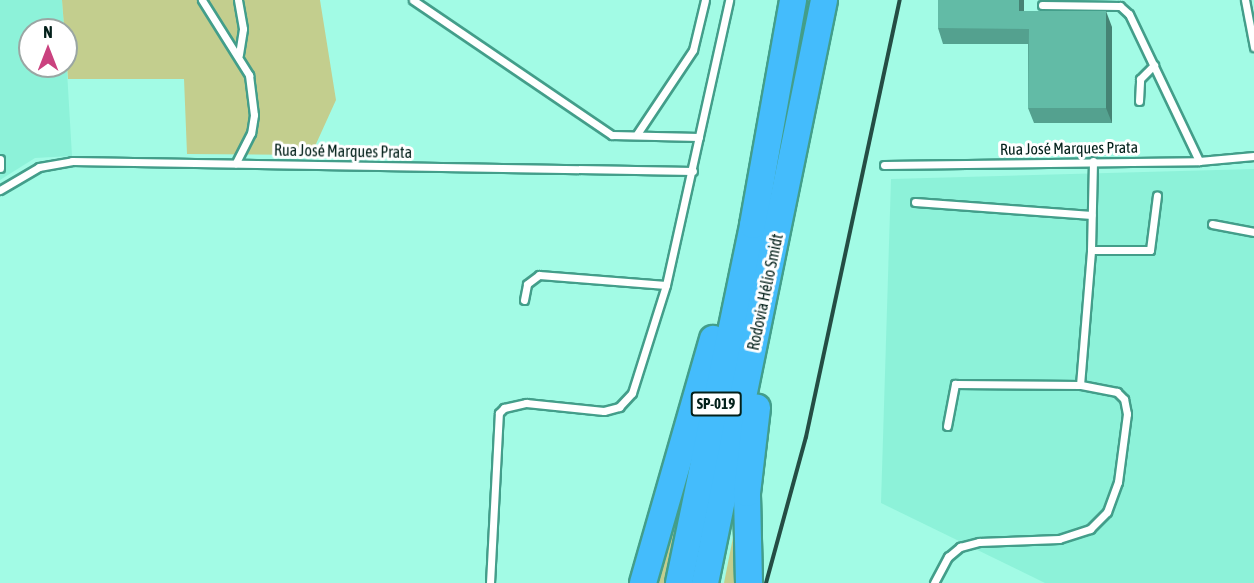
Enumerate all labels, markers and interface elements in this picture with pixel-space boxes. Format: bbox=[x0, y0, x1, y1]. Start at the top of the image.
north arrow bbox=[18, 18, 78, 78]
text: N bbox=[43, 23, 53, 41]
street label: Rua José Marques Prata bbox=[1000, 137, 1138, 159]
street label: Rua José Marques Prata bbox=[274, 140, 412, 162]
street label: Rodovia Hélio Smidt bbox=[743, 232, 787, 352]
road number: SP-019 bbox=[690, 392, 742, 416]

